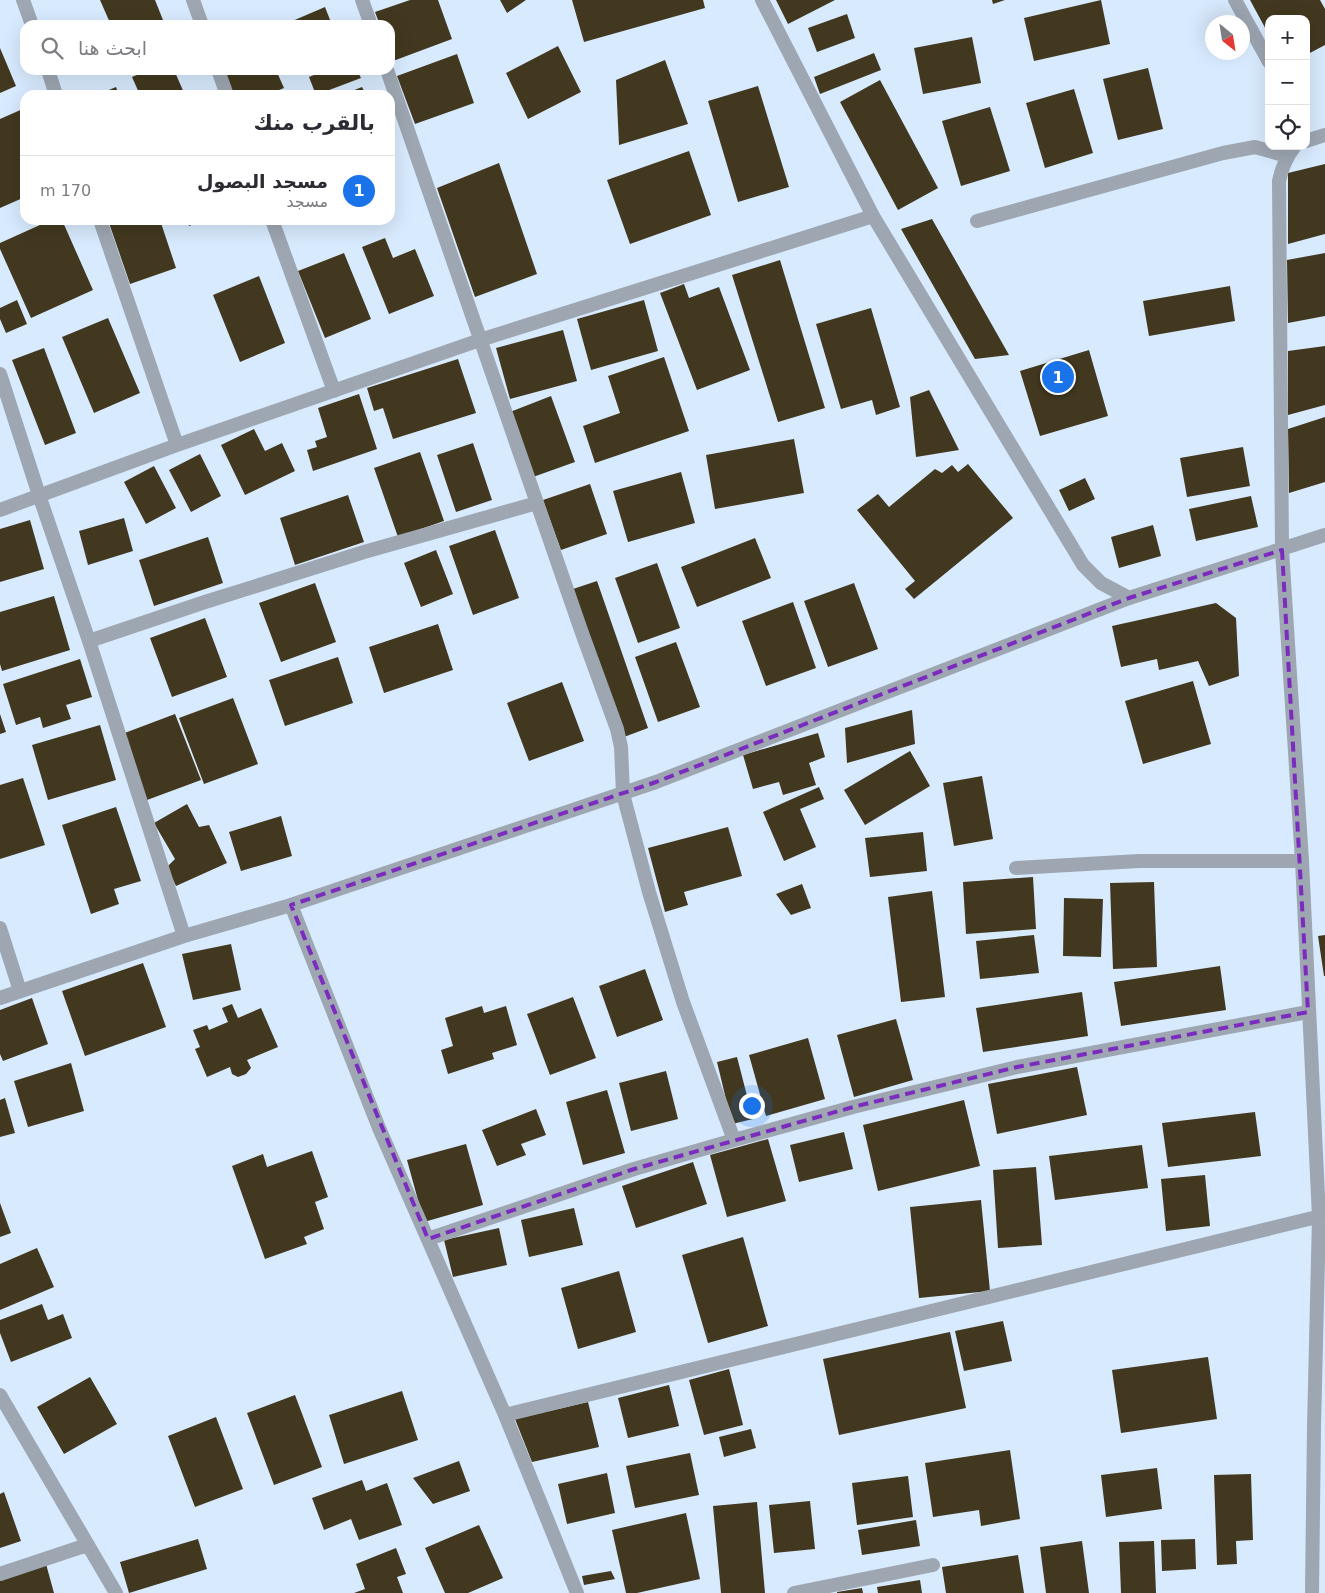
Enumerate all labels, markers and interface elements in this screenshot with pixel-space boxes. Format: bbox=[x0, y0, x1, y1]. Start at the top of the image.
north arrow bbox=[1205, 15, 1250, 60]
map controls bbox=[1265, 15, 1310, 150]
button: + bbox=[1265, 15, 1310, 60]
search box bbox=[20, 20, 395, 75]
icon: search bbox=[38, 34, 66, 62]
text: ابحث هنا bbox=[78, 37, 147, 59]
button: − bbox=[1265, 60, 1310, 105]
button: locate bbox=[1265, 105, 1310, 150]
text: بالقرب منك bbox=[254, 111, 375, 135]
text: مسجد البصول bbox=[197, 170, 328, 192]
text: 170 m bbox=[40, 181, 91, 200]
text: 1 bbox=[353, 181, 365, 200]
text: مسجد bbox=[286, 192, 328, 211]
pin: 1 bbox=[1042, 358, 1074, 396]
your location bbox=[739, 1093, 765, 1119]

